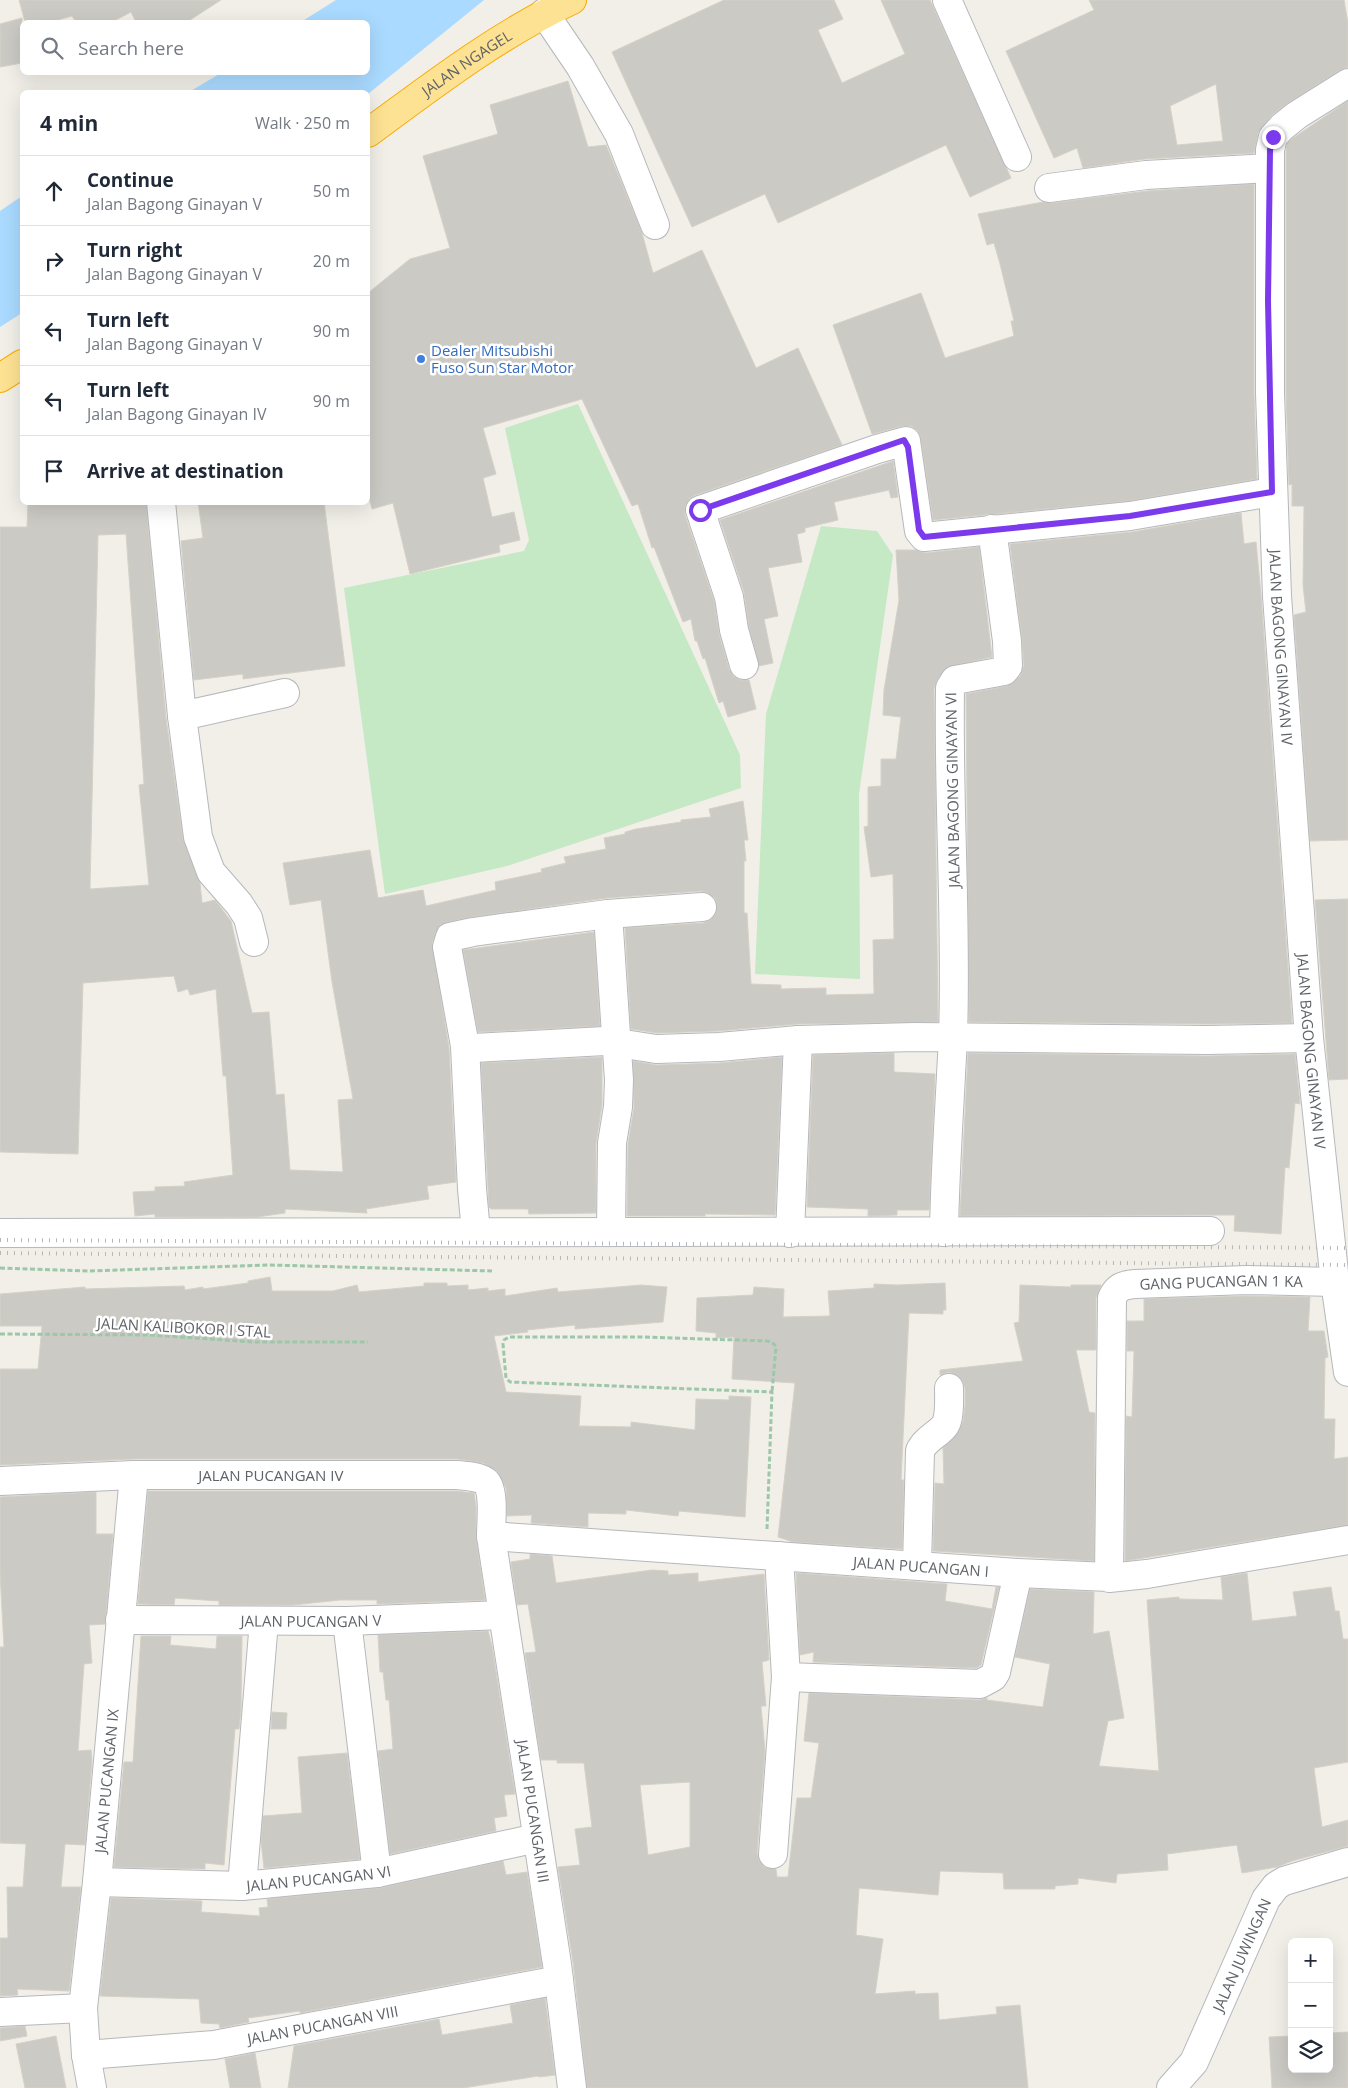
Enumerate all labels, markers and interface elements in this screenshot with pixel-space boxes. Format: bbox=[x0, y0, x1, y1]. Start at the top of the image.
search box bbox=[20, 20, 370, 75]
street label: JALAN NGAGEL bbox=[416, 25, 515, 102]
icon: search bbox=[38, 34, 66, 62]
text: Search here bbox=[78, 35, 184, 61]
text: 4 min bbox=[40, 109, 98, 137]
text: Walk · 250 m bbox=[255, 112, 350, 134]
route end bbox=[1262, 126, 1285, 149]
text: Continue bbox=[87, 167, 174, 193]
icon: ahead bbox=[40, 177, 68, 205]
text: 50 m bbox=[313, 180, 350, 202]
text: Jalan Bagong Ginayan V bbox=[87, 193, 262, 215]
text: Turn right bbox=[87, 237, 182, 263]
icon: right bbox=[40, 247, 68, 275]
text: 20 m bbox=[313, 250, 350, 272]
text: Jalan Bagong Ginayan V bbox=[87, 263, 262, 285]
text: Turn left bbox=[87, 307, 169, 333]
icon: left bbox=[40, 317, 68, 345]
text: 90 m bbox=[313, 320, 350, 342]
text: Jalan Bagong Ginayan V bbox=[87, 333, 262, 355]
place label: Dealer Mitsubishi Fuso Sun Star Motor bbox=[431, 340, 573, 377]
marker: Dealer Mitsubishi Fuso Sun Star Motor bbox=[415, 353, 427, 365]
text: Turn left bbox=[87, 377, 169, 403]
icon: left bbox=[40, 387, 68, 415]
text: 90 m bbox=[313, 390, 350, 412]
text: Jalan Bagong Ginayan IV bbox=[87, 403, 267, 425]
icon: arrive bbox=[40, 457, 68, 485]
text: Arrive at destination bbox=[87, 458, 284, 484]
route start bbox=[689, 499, 712, 522]
street label: JALAN BAGONG GINAYAN IV bbox=[1265, 547, 1298, 746]
street label: JALAN BAGONG GINAYAN VI bbox=[940, 692, 964, 890]
street label: JALAN BAGONG GINAYAN IV bbox=[1293, 951, 1331, 1150]
street label: GANG PUCANGAN 1 KA bbox=[1139, 1270, 1304, 1294]
street label: JALAN KALIBOKOR I STAL bbox=[95, 1312, 272, 1342]
street label: JALAN PUCANGAN IV bbox=[196, 1465, 343, 1485]
street label: JALAN PUCANGAN I bbox=[850, 1551, 990, 1581]
street label: JALAN PUCANGAN V bbox=[239, 1610, 382, 1631]
street label: JALAN PUCANGAN IX bbox=[90, 1708, 123, 1856]
street label: JALAN PUCANGAN III bbox=[512, 1736, 554, 1884]
street label: JALAN PUCANGAN VI bbox=[243, 1860, 393, 1896]
street label: JALAN JUWINGAN bbox=[1207, 1895, 1275, 2016]
map controls bbox=[1288, 1938, 1333, 2073]
button: + bbox=[1288, 1938, 1333, 1983]
button: − bbox=[1288, 1983, 1333, 2028]
street label: JALAN PUCANGAN VIII bbox=[243, 2000, 400, 2049]
button: layers bbox=[1288, 2028, 1333, 2073]

